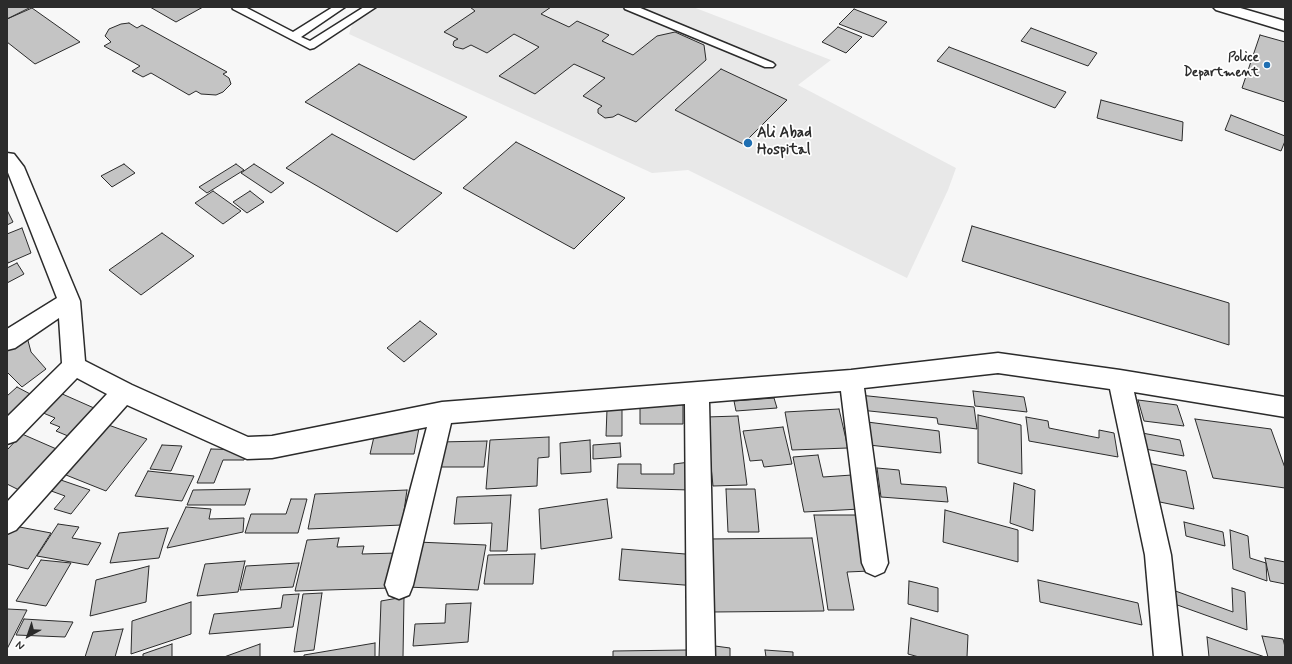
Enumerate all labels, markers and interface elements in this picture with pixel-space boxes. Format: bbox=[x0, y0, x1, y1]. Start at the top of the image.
place label: Police Department bbox=[1184, 50, 1259, 81]
marker: Police Department bbox=[1262, 60, 1272, 70]
place label: Ali Abad Hospital bbox=[757, 125, 812, 160]
marker: Ali Abad Hospital bbox=[742, 137, 754, 149]
north arrow bbox=[8, 616, 48, 656]
text: N bbox=[13, 637, 28, 653]

